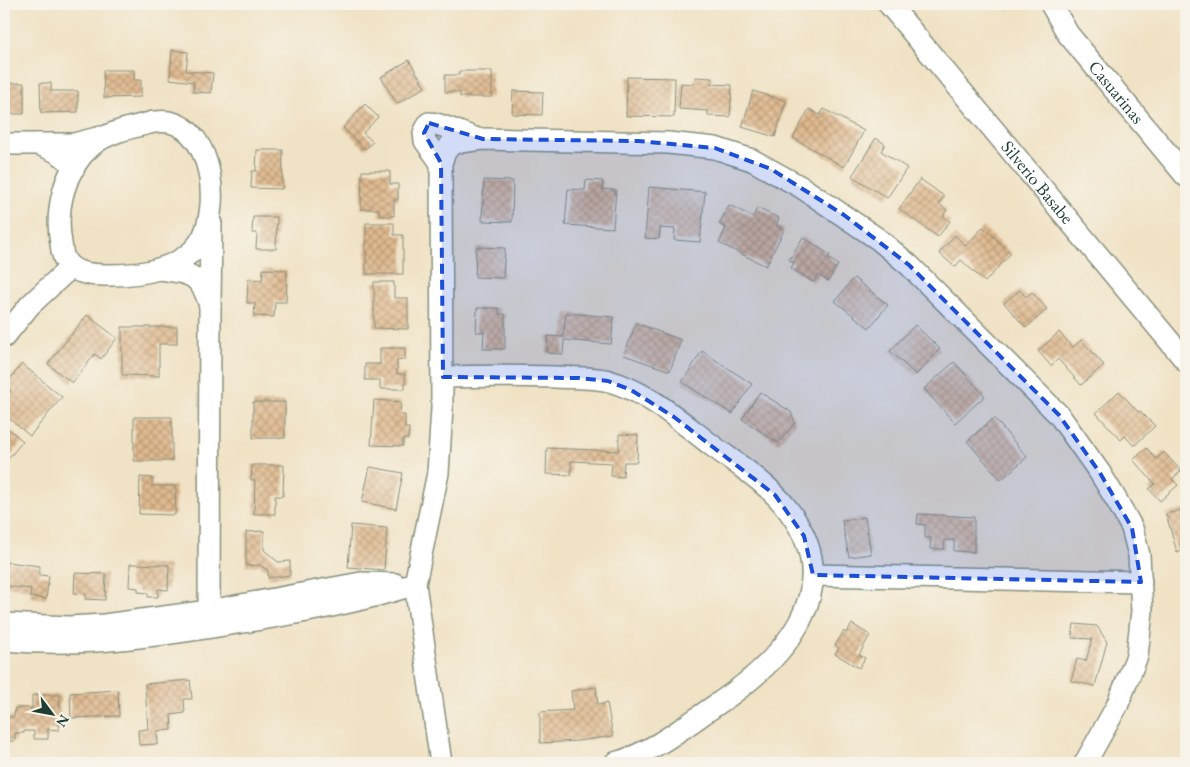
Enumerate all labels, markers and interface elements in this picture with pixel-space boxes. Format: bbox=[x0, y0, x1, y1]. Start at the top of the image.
street label: Casuarinas bbox=[1084, 55, 1150, 128]
street label: Silverio Basabe bbox=[996, 136, 1079, 228]
north arrow bbox=[28, 690, 78, 740]
text: N bbox=[52, 711, 74, 731]

